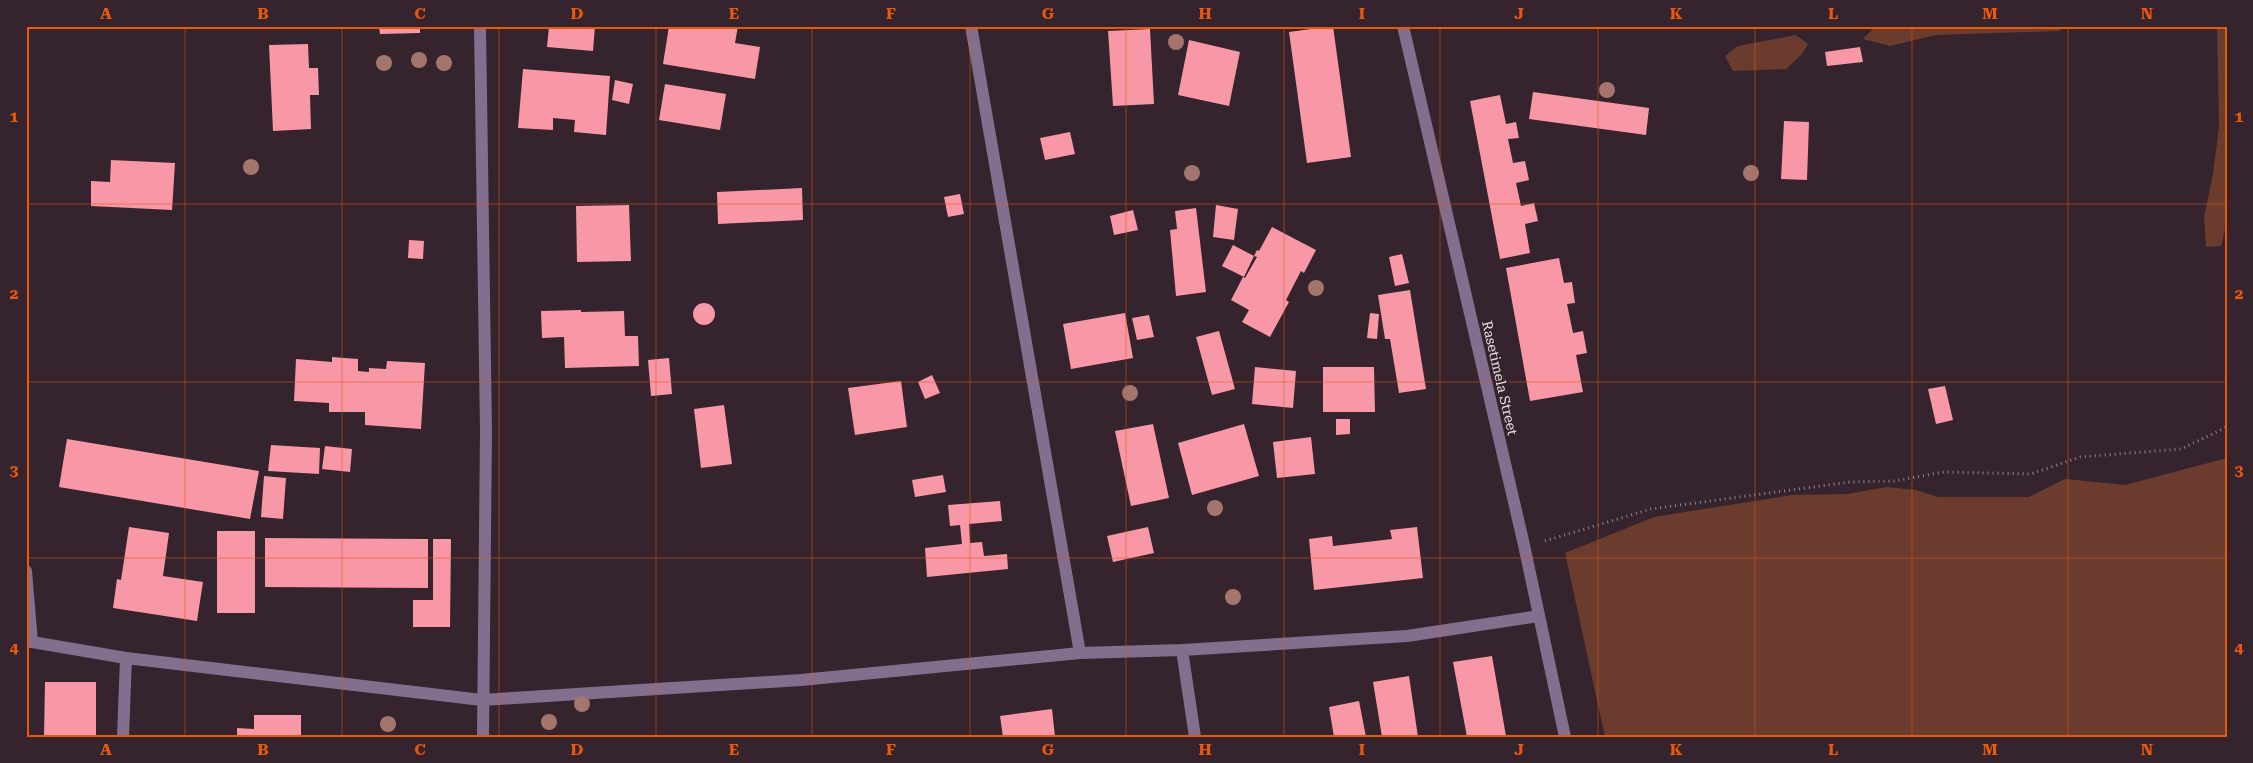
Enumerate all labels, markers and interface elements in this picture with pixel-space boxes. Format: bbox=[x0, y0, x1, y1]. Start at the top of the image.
text: A bbox=[100, 4, 112, 23]
text: B bbox=[257, 4, 269, 23]
text: C bbox=[414, 4, 426, 23]
text: D bbox=[571, 4, 584, 23]
text: E bbox=[729, 4, 739, 23]
text: F bbox=[886, 4, 896, 23]
text: G bbox=[1042, 4, 1055, 23]
text: H bbox=[1198, 4, 1212, 23]
text: I bbox=[1359, 4, 1365, 23]
text: J bbox=[1514, 4, 1524, 23]
text: K bbox=[1670, 4, 1683, 23]
text: L bbox=[1828, 4, 1838, 23]
text: M bbox=[1982, 4, 1998, 23]
text: N bbox=[2141, 4, 2153, 23]
text: 1 bbox=[10, 107, 19, 126]
text: 1 bbox=[2235, 107, 2244, 126]
text: 2 bbox=[10, 284, 19, 303]
text: 2 bbox=[2235, 284, 2244, 303]
street label: Rasetimela Street bbox=[1479, 319, 1521, 437]
text: 3 bbox=[10, 461, 19, 480]
text: 3 bbox=[2235, 461, 2244, 480]
text: 4 bbox=[10, 638, 19, 657]
text: 4 bbox=[2235, 638, 2244, 657]
text: A bbox=[100, 740, 112, 759]
text: B bbox=[257, 740, 269, 759]
text: C bbox=[414, 740, 426, 759]
text: D bbox=[571, 740, 584, 759]
text: E bbox=[729, 740, 739, 759]
text: F bbox=[886, 740, 896, 759]
text: G bbox=[1042, 740, 1055, 759]
text: H bbox=[1198, 740, 1212, 759]
text: I bbox=[1359, 740, 1365, 759]
text: J bbox=[1514, 740, 1524, 759]
text: K bbox=[1670, 740, 1683, 759]
text: L bbox=[1828, 740, 1838, 759]
text: M bbox=[1982, 740, 1998, 759]
text: N bbox=[2141, 740, 2153, 759]

